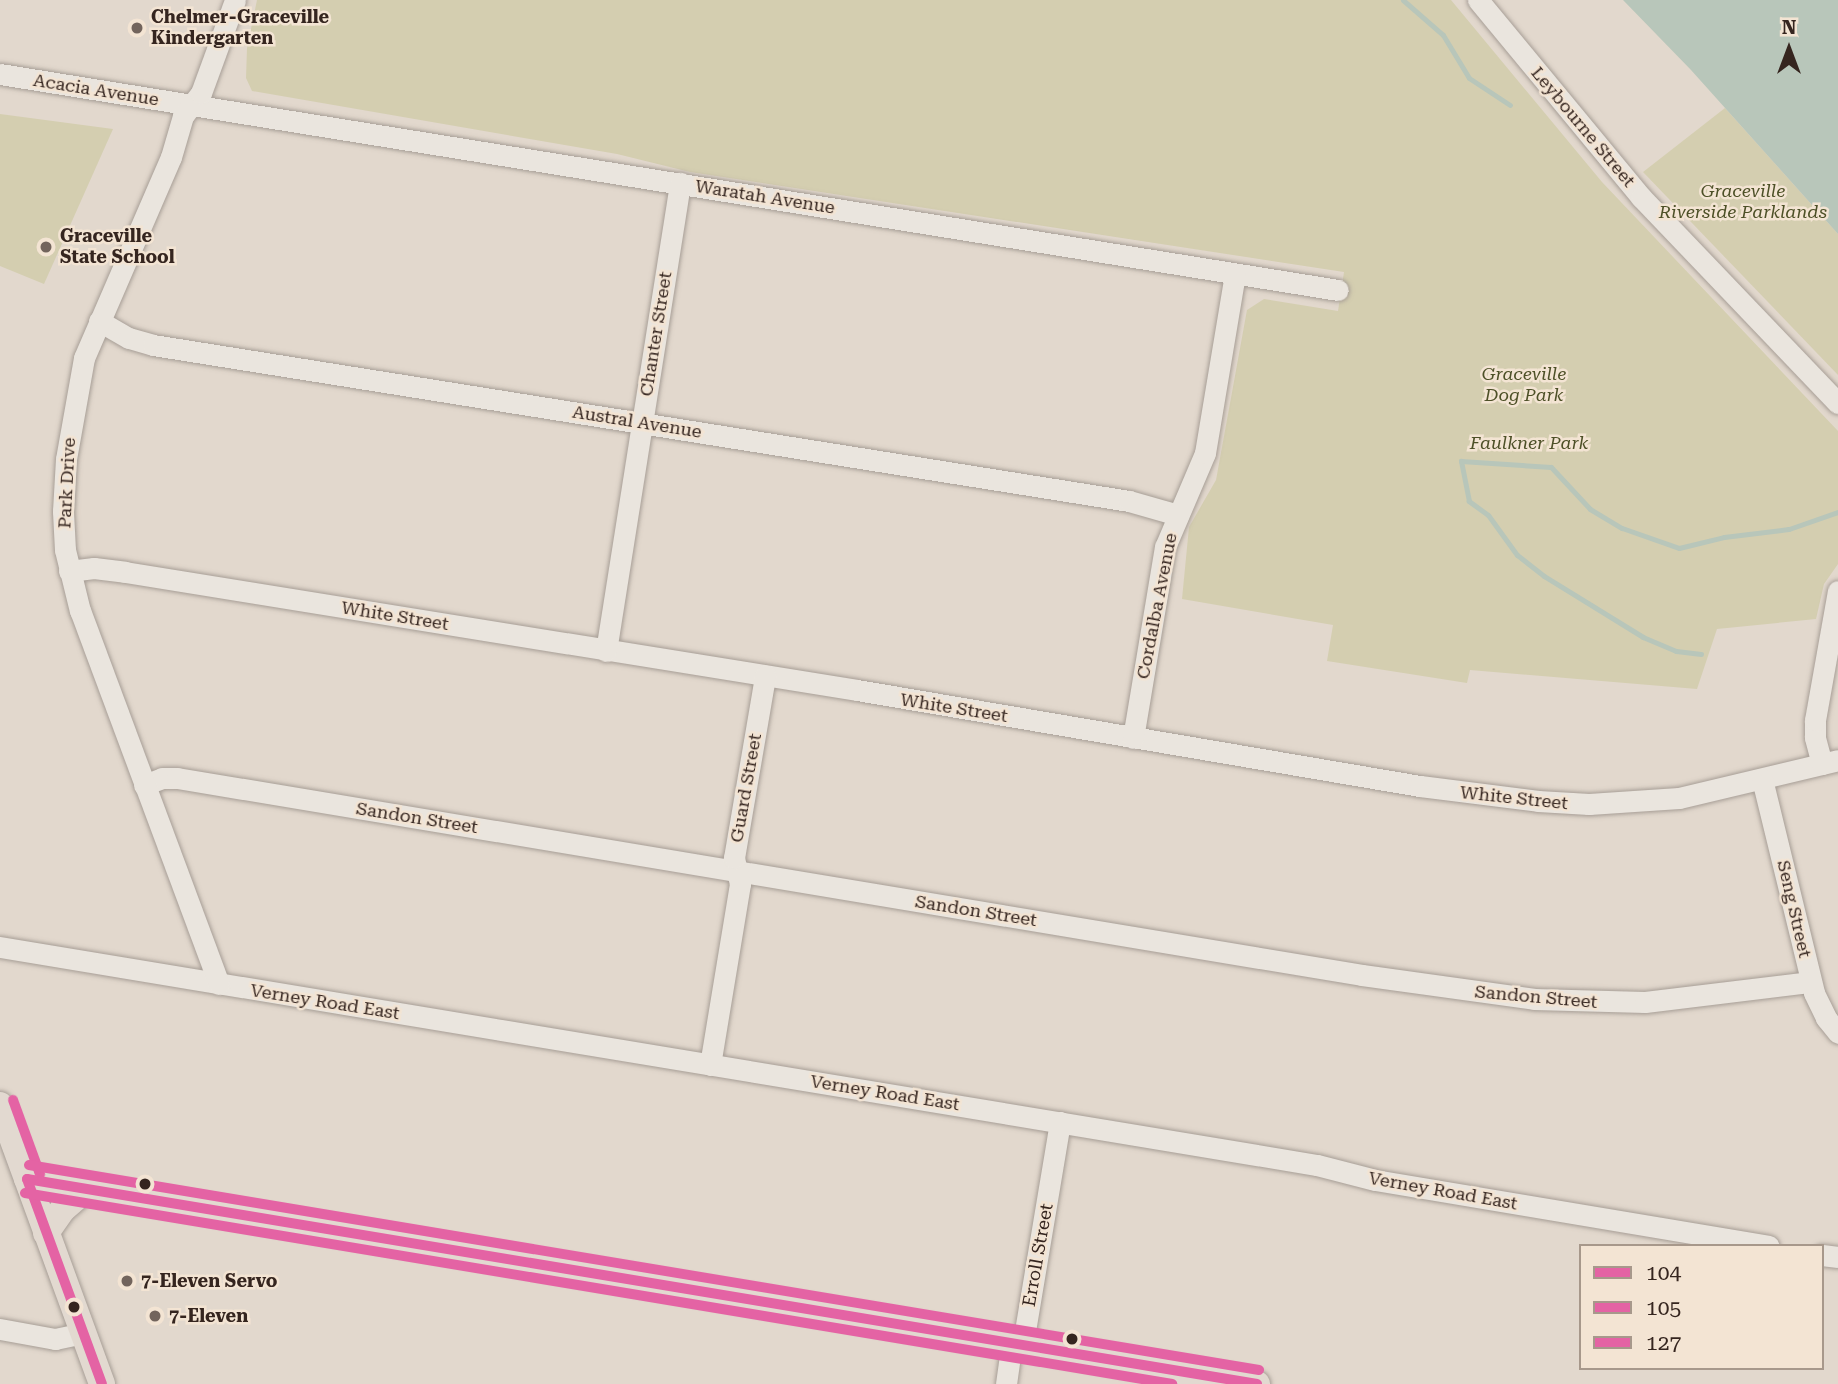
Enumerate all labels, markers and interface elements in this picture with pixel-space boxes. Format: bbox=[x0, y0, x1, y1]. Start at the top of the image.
place label: Chelmer-Graceville Kindergarten bbox=[151, 7, 329, 50]
north arrow bbox=[1754, 14, 1824, 84]
text: N bbox=[1782, 16, 1796, 39]
marker: Chelmer-Graceville Kindergarten bbox=[129, 20, 145, 36]
street label: Leybourne Street bbox=[1526, 62, 1640, 192]
street label: Acacia Avenue bbox=[32, 69, 160, 111]
street label: Waratah Avenue bbox=[694, 175, 836, 219]
park label: Graceville Riverside Parklands bbox=[1659, 181, 1827, 224]
place label: Graceville State School bbox=[60, 226, 175, 268]
marker: Graceville State School bbox=[38, 239, 54, 255]
street label: Chanter Street bbox=[635, 270, 677, 398]
park label: Graceville Dog Park bbox=[1482, 364, 1566, 406]
street label: Austral Avenue bbox=[571, 401, 703, 443]
park label: Faulkner Park bbox=[1470, 432, 1588, 454]
street label: Park Drive bbox=[54, 437, 80, 529]
street label: Cordalba Avenue bbox=[1132, 531, 1182, 681]
street label: White Street bbox=[340, 597, 450, 635]
street label: White Street bbox=[899, 689, 1009, 727]
street label: Guard Street bbox=[726, 732, 766, 844]
street label: White Street bbox=[1459, 782, 1569, 814]
street label: Sandon Street bbox=[355, 798, 479, 838]
street label: Seng Street bbox=[1772, 858, 1816, 960]
street label: Sandon Street bbox=[914, 891, 1038, 931]
street label: Verney Road East bbox=[249, 980, 401, 1024]
street label: Sandon Street bbox=[1474, 981, 1598, 1013]
street label: Verney Road East bbox=[809, 1071, 961, 1115]
street label: Verney Road East bbox=[1367, 1167, 1519, 1215]
unlabelled marker bbox=[138, 1177, 152, 1191]
street label: Erroll Street bbox=[1018, 1202, 1058, 1308]
legend bbox=[1579, 1244, 1824, 1370]
text: 104 bbox=[1646, 1261, 1681, 1285]
place label: 7-Eleven Servo bbox=[141, 1270, 277, 1292]
marker: 7-Eleven Servo bbox=[119, 1273, 135, 1289]
text: 105 bbox=[1646, 1296, 1681, 1320]
unlabelled marker bbox=[67, 1300, 81, 1314]
place label: 7-Eleven bbox=[169, 1305, 248, 1327]
marker: 7-Eleven bbox=[147, 1308, 163, 1324]
text: 127 bbox=[1646, 1331, 1681, 1355]
unlabelled marker bbox=[1065, 1332, 1079, 1346]

